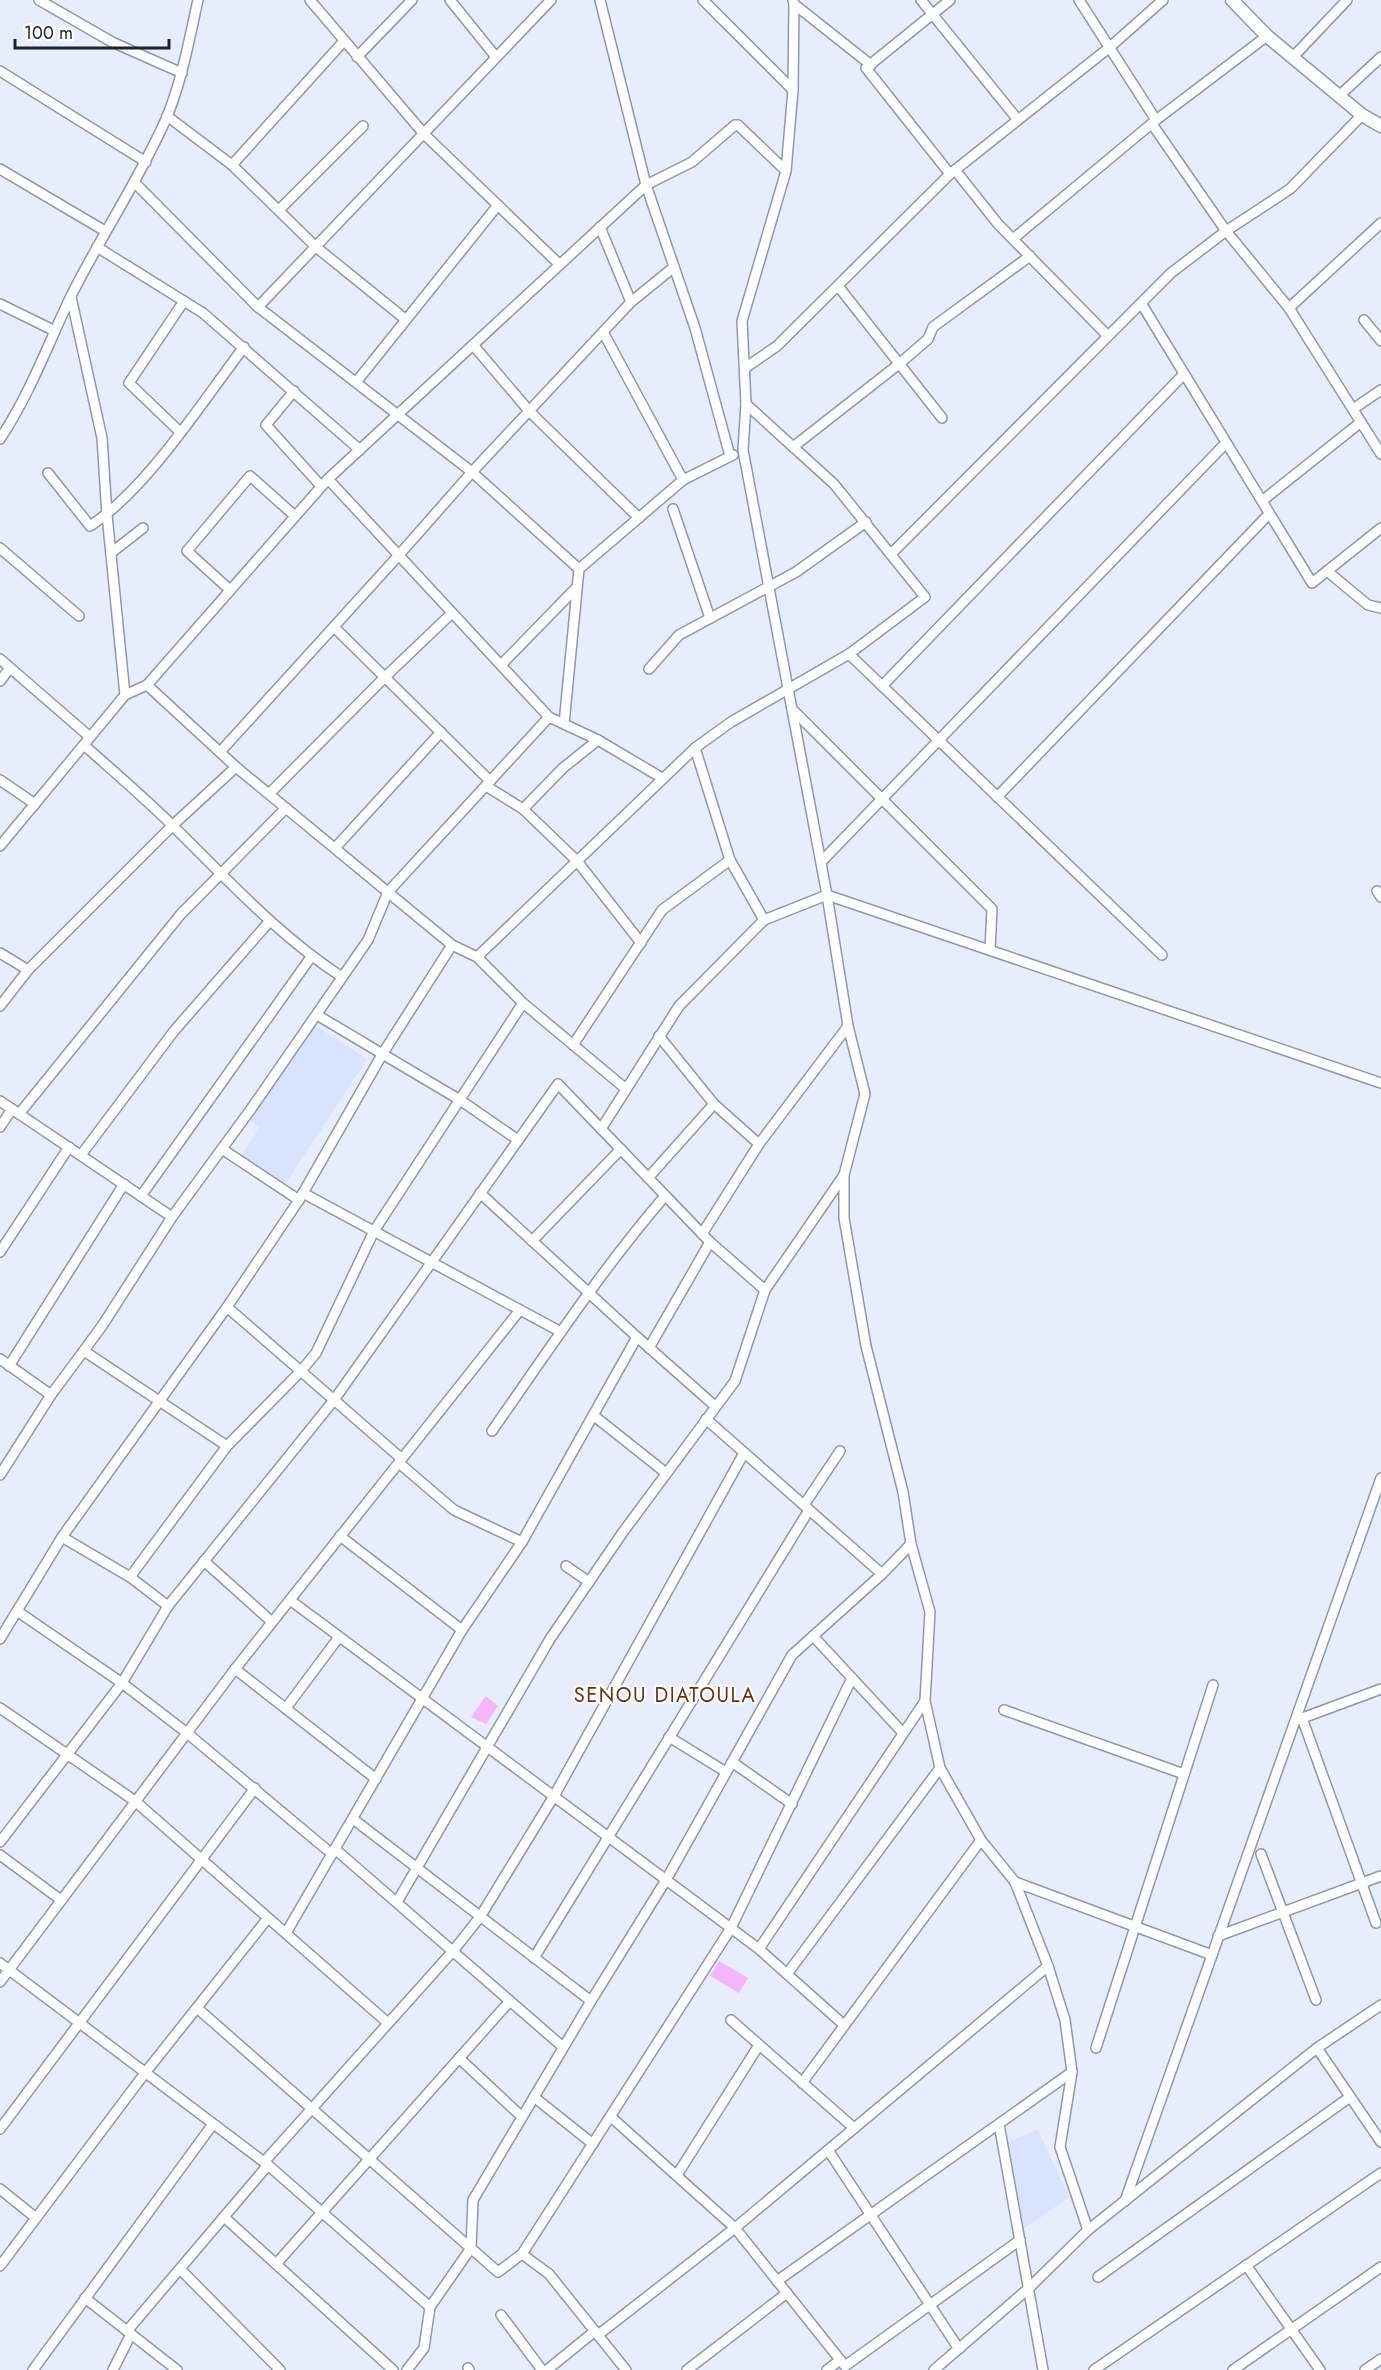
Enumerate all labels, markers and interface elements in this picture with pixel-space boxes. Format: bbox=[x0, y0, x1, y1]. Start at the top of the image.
scale bar bbox=[15, 12, 170, 50]
text: 100 m bbox=[24, 20, 73, 46]
district label: SENOU DIATOULA bbox=[574, 1681, 756, 1710]

